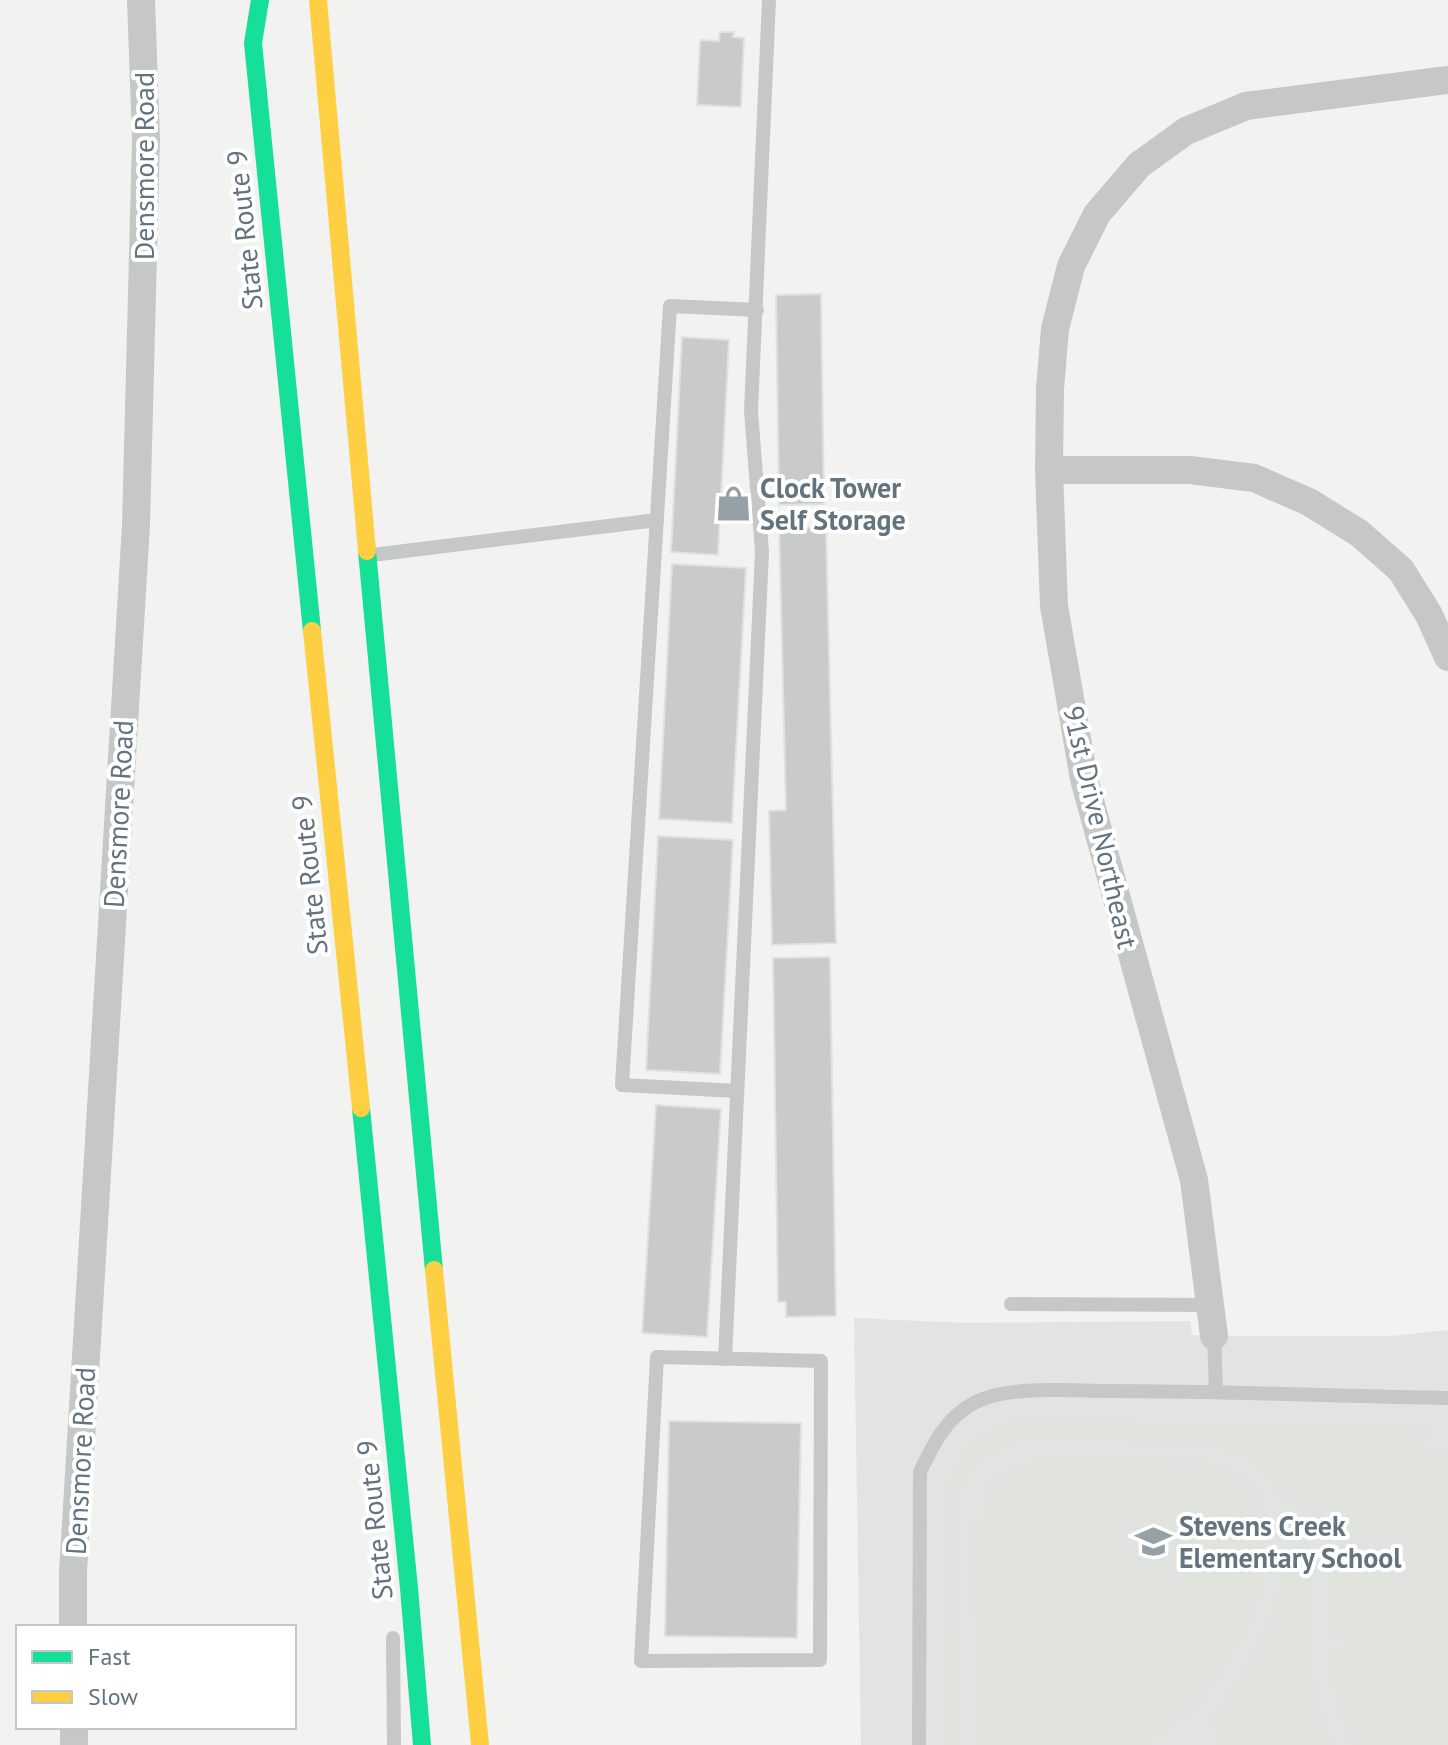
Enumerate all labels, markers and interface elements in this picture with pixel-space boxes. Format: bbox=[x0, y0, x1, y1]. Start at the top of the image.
street label: Densmore Road bbox=[125, 72, 162, 260]
street label: State Route 9 bbox=[217, 148, 271, 312]
place label: Clock Tower Self Storage bbox=[760, 469, 906, 538]
shop icon: Clock Tower Self Storage bbox=[715, 484, 753, 522]
street label: 91st Drive Northeast bbox=[1055, 702, 1147, 952]
street label: Densmore Road bbox=[95, 719, 141, 909]
street label: State Route 9 bbox=[282, 793, 336, 957]
street label: Densmore Road bbox=[57, 1366, 103, 1556]
street label: State Route 9 bbox=[347, 1438, 401, 1602]
place label: Stevens Creek Elementary School bbox=[1179, 1507, 1402, 1576]
school or university icon: Stevens Creek Elementary School bbox=[1134, 1522, 1172, 1560]
legend bbox=[16, 1625, 296, 1729]
text: Fast bbox=[88, 1641, 131, 1672]
text: Slow bbox=[88, 1681, 138, 1712]

